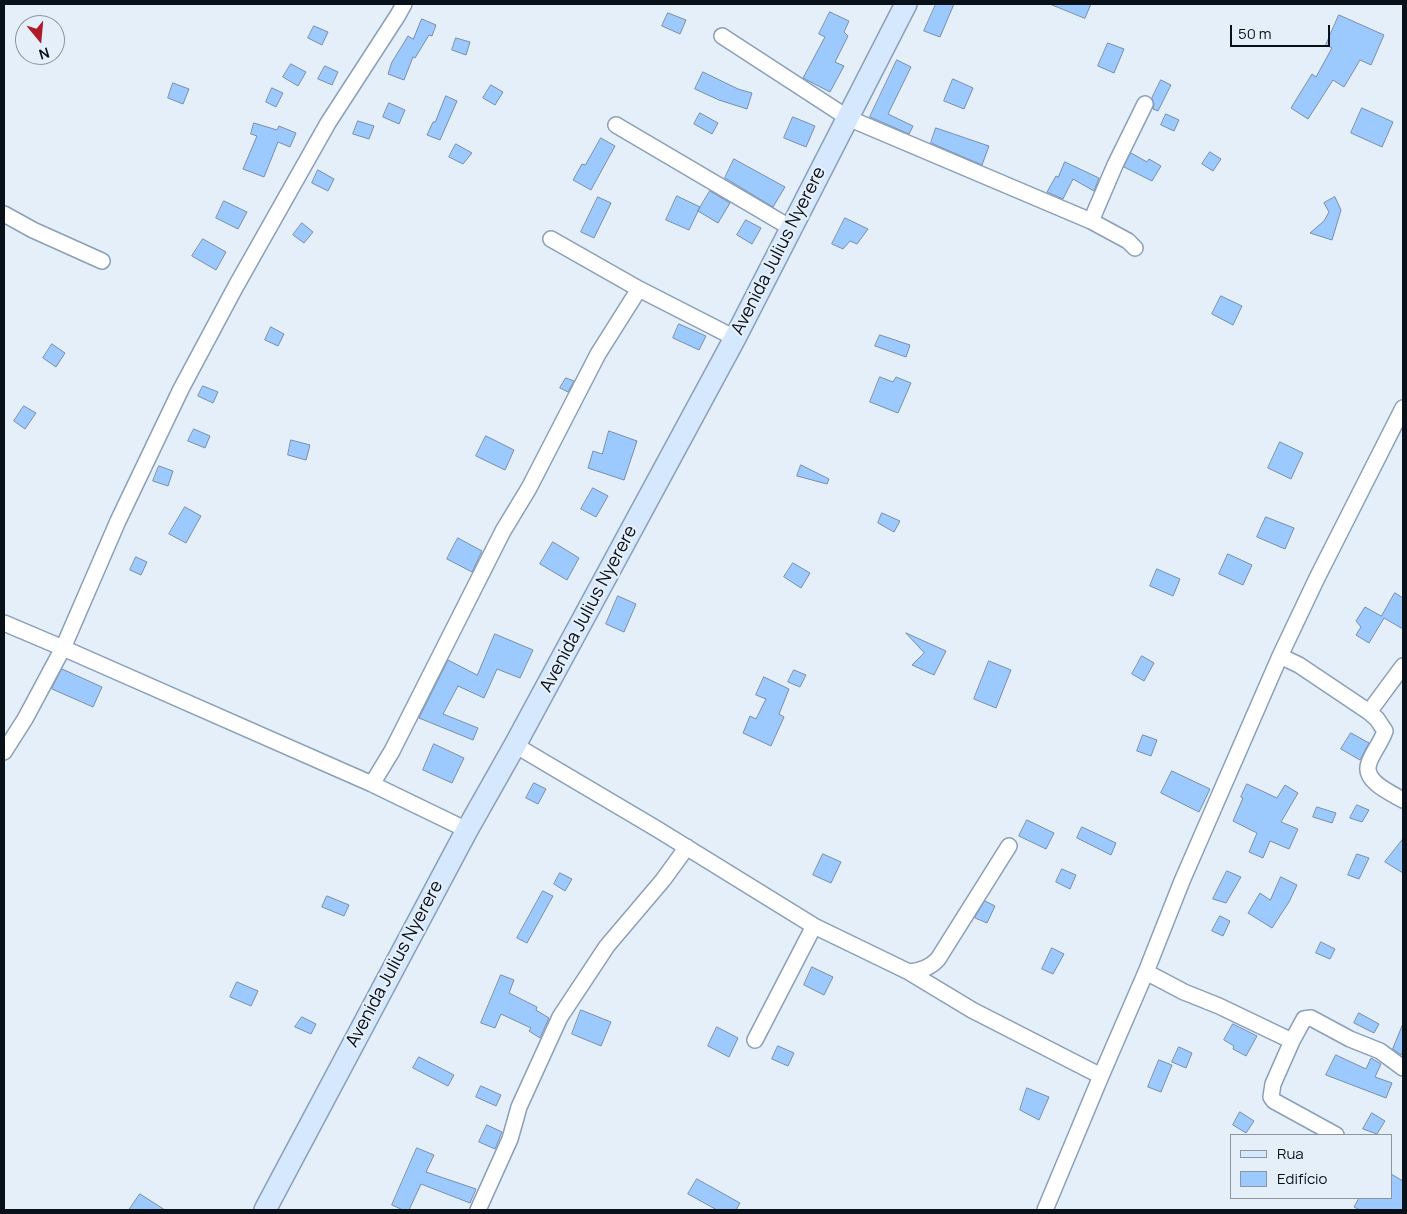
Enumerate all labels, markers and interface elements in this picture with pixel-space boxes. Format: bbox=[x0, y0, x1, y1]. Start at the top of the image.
north arrow bbox=[15, 15, 65, 65]
scale bar bbox=[1232, 15, 1332, 47]
text: 50 m bbox=[1238, 23, 1272, 44]
text: N bbox=[37, 43, 52, 64]
street label: Avenida Julius Nyerere bbox=[727, 163, 831, 339]
street label: Avenida Julius Nyerere bbox=[536, 522, 642, 696]
street label: Avenida Julius Nyerere bbox=[342, 877, 448, 1051]
legend bbox=[1230, 1134, 1392, 1199]
text: Rua bbox=[1277, 1143, 1304, 1164]
text: Edifício bbox=[1277, 1168, 1327, 1189]

